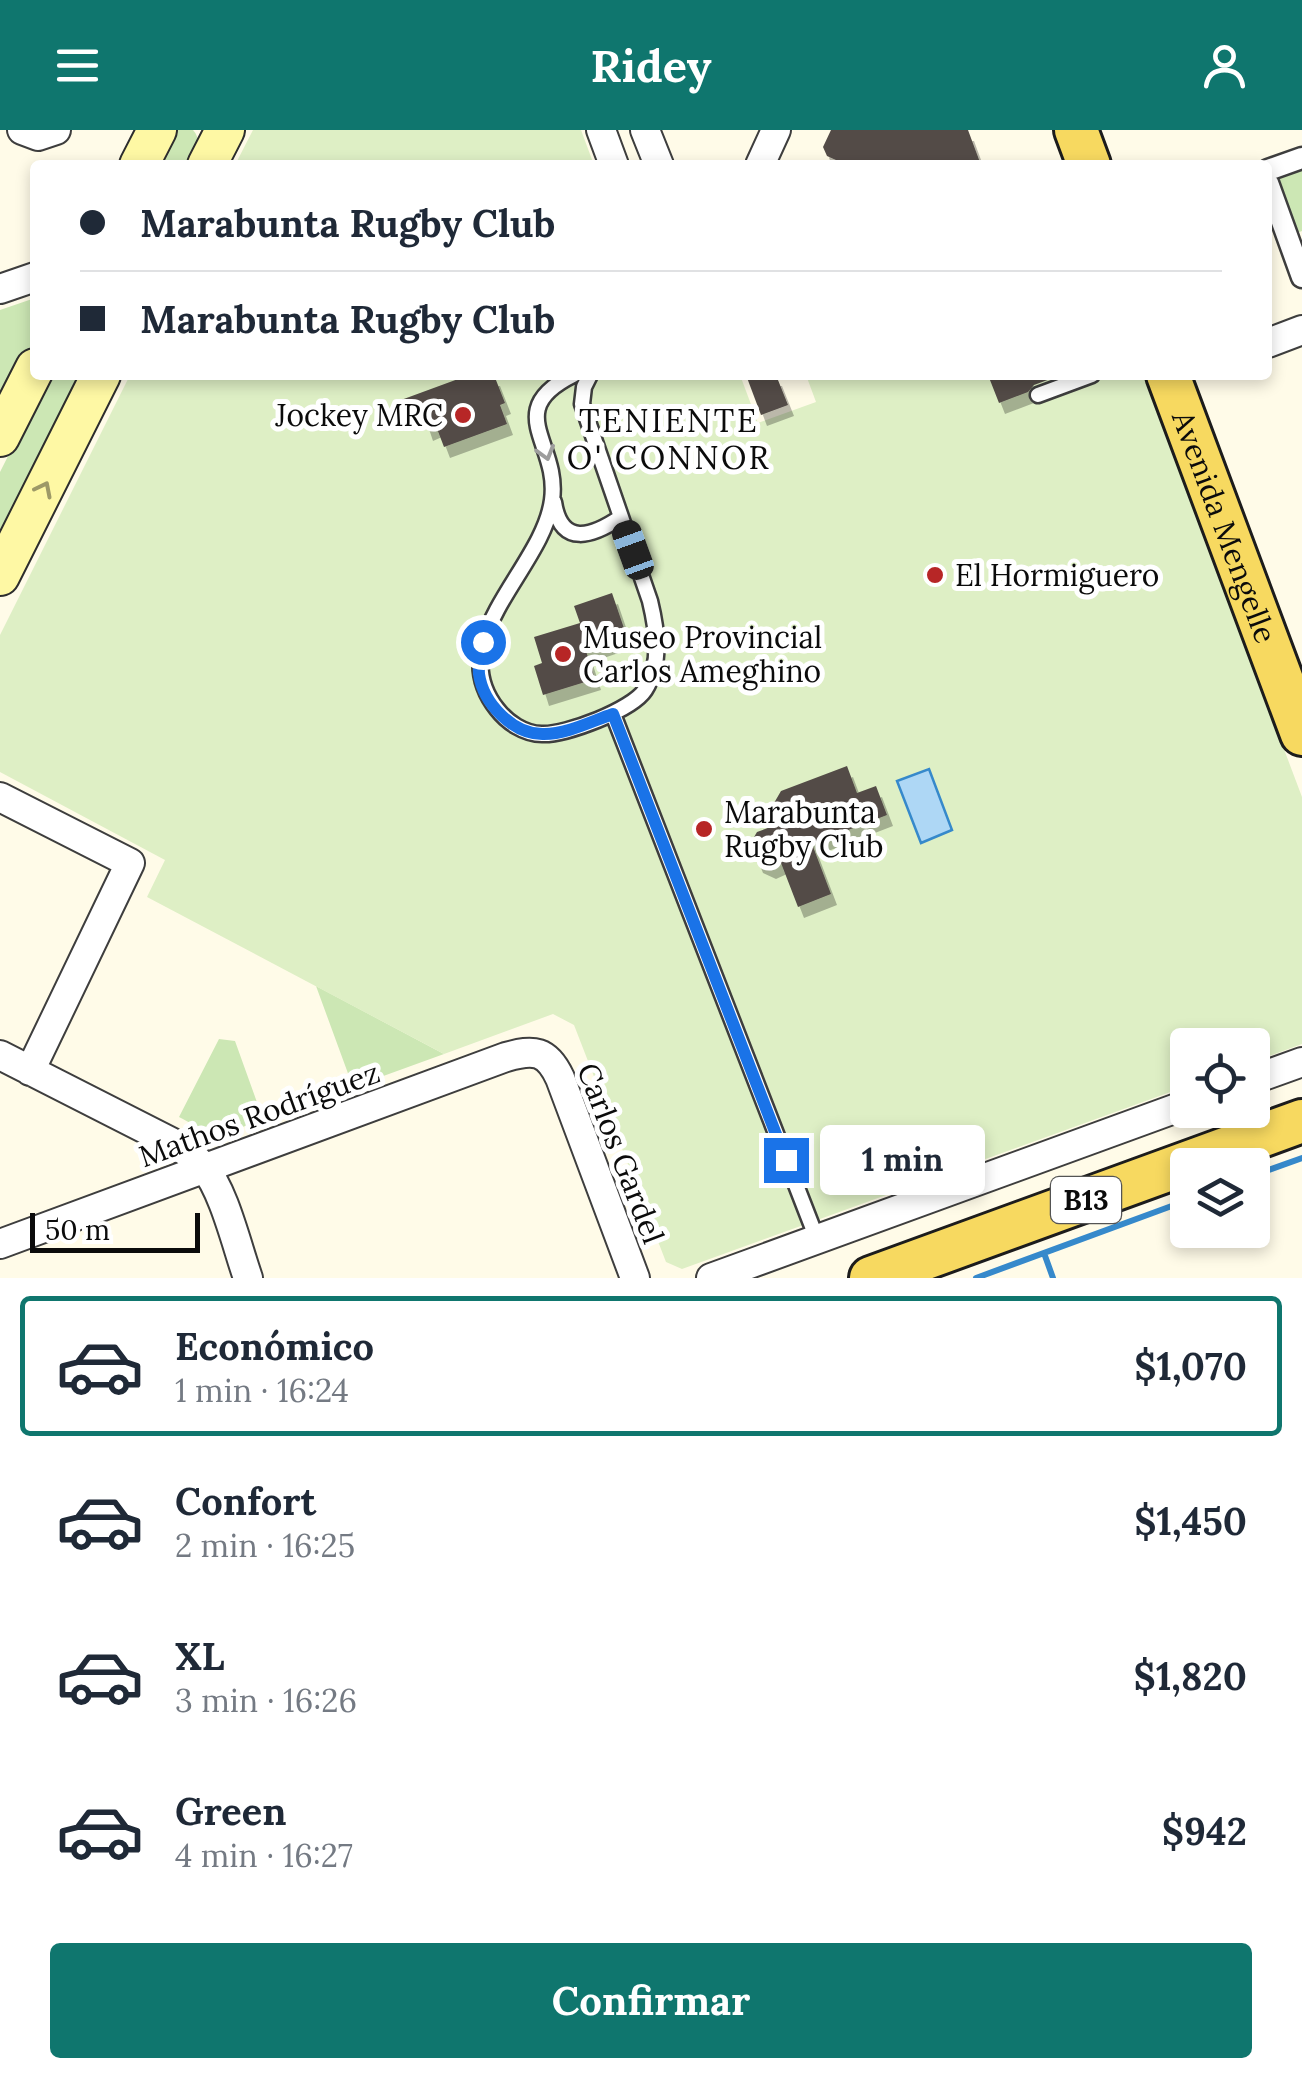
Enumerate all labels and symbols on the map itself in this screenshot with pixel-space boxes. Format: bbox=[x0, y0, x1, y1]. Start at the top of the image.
place label: Jockey MRC bbox=[274, 396, 443, 435]
district label: TENIENTE O' CONNOR bbox=[567, 400, 771, 478]
marker: Jockey MRC bbox=[452, 404, 474, 426]
street label: Avenida Mengelle bbox=[1164, 405, 1285, 648]
one-way arrow bbox=[534, 444, 555, 461]
one-way arrow bbox=[32, 481, 51, 499]
car bbox=[609, 517, 657, 583]
place label: El Hormiguero bbox=[955, 556, 1159, 595]
marker: El Hormiguero bbox=[924, 564, 946, 586]
place label: Museo Provincial Carlos Ameghino bbox=[583, 618, 822, 691]
route start bbox=[461, 620, 506, 665]
marker: Museo Provincial Carlos Ameghino bbox=[552, 643, 574, 665]
place label: Marabunta Rugby Club bbox=[724, 793, 884, 866]
marker: Marabunta Rugby Club bbox=[693, 818, 715, 840]
street label: Mathos Rodríguez bbox=[133, 1053, 385, 1176]
street label: Carlos Gardel bbox=[569, 1057, 673, 1249]
callout: 1 min bbox=[821, 1125, 986, 1195]
route end bbox=[764, 1138, 809, 1183]
road number: B13 bbox=[1051, 1177, 1121, 1223]
scale bar bbox=[30, 1208, 200, 1252]

